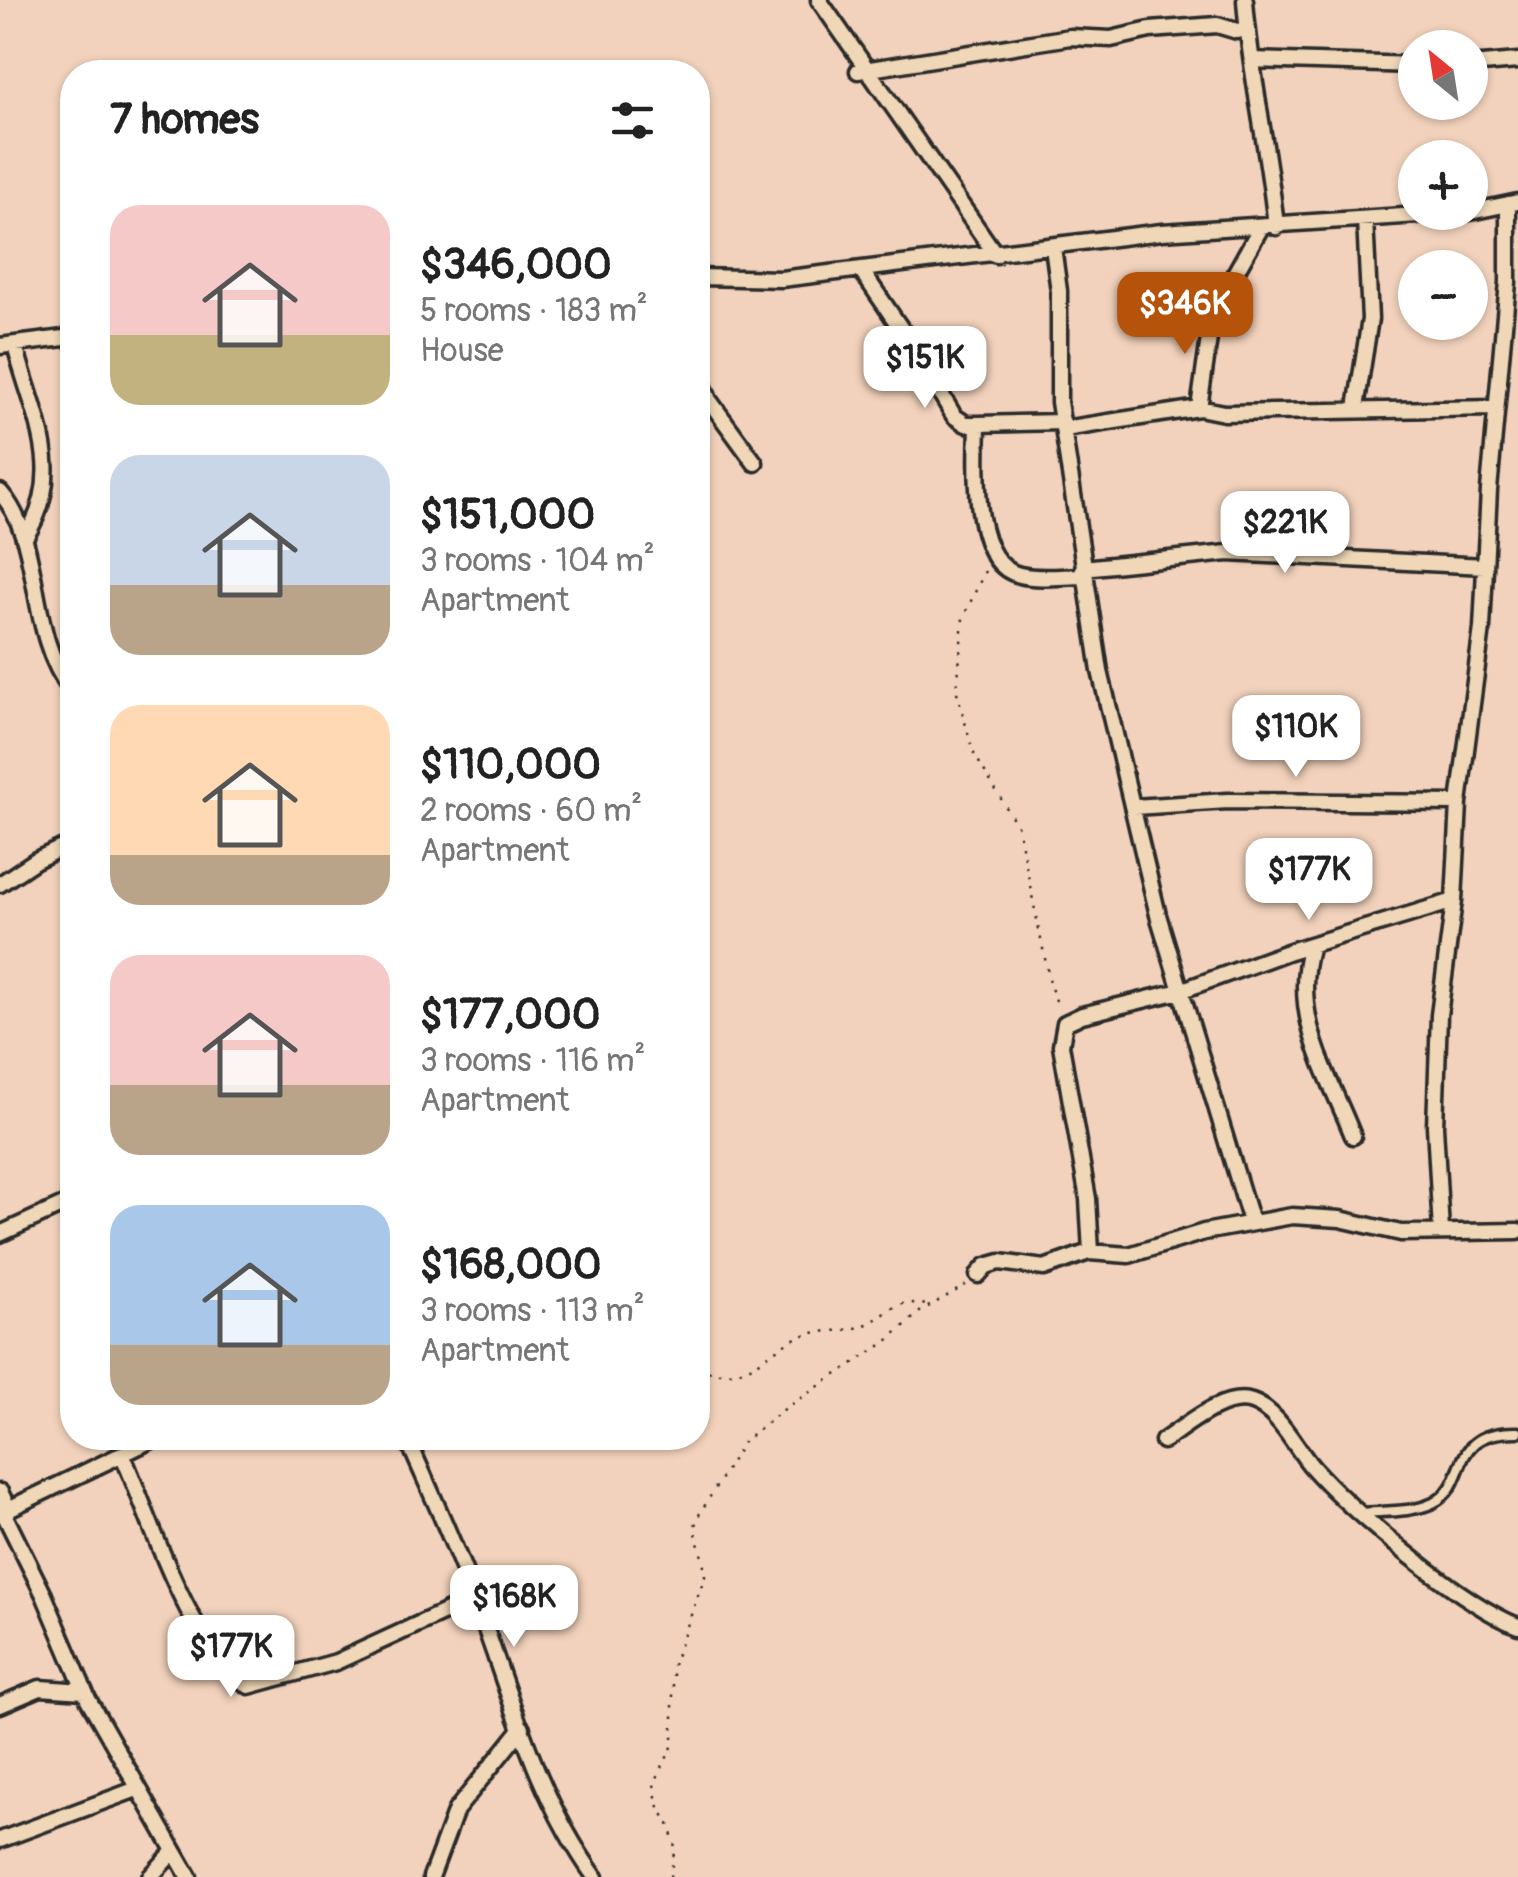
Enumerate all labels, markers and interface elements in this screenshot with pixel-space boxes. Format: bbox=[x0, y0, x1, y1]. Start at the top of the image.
north arrow bbox=[1398, 30, 1488, 120]
map controls bbox=[1398, 30, 1488, 340]
icon: filters bbox=[605, 93, 660, 148]
text: 7 homes bbox=[110, 94, 259, 146]
button: + bbox=[1398, 140, 1488, 230]
text: $346,000 bbox=[420, 239, 612, 291]
icon: home bbox=[190, 245, 310, 365]
button: − bbox=[1398, 250, 1488, 340]
pin: $346K bbox=[1115, 272, 1255, 357]
text: $346K bbox=[1139, 284, 1231, 324]
text: 5 rooms · 183 m² bbox=[420, 291, 648, 331]
pin: $151K bbox=[855, 326, 995, 411]
text: House bbox=[420, 331, 504, 371]
text: $151K bbox=[885, 338, 965, 378]
text: $151,000 bbox=[420, 489, 595, 541]
pin: $221K bbox=[1215, 491, 1355, 576]
icon: home bbox=[190, 495, 310, 615]
text: $221K bbox=[1243, 503, 1327, 543]
text: 3 rooms · 104 m² bbox=[420, 541, 655, 581]
text: Apartment bbox=[420, 581, 569, 621]
pin: $110K bbox=[1226, 695, 1366, 780]
text: $110K bbox=[1254, 707, 1338, 747]
text: $110,000 bbox=[420, 739, 601, 791]
icon: home bbox=[190, 745, 310, 865]
text: 2 rooms · 60 m² bbox=[420, 791, 642, 831]
text: Apartment bbox=[420, 831, 569, 871]
pin: $177K bbox=[1239, 838, 1379, 923]
text: $177K bbox=[1267, 850, 1351, 890]
text: $177,000 bbox=[420, 989, 600, 1041]
icon: home bbox=[190, 995, 310, 1115]
text: 3 rooms · 116 m² bbox=[420, 1041, 645, 1081]
text: Apartment bbox=[420, 1081, 569, 1121]
text: $168,000 bbox=[420, 1239, 602, 1291]
icon: home bbox=[190, 1245, 310, 1365]
text: 3 rooms · 113 m² bbox=[420, 1291, 645, 1331]
text: Apartment bbox=[420, 1331, 569, 1371]
pin: $168K bbox=[444, 1565, 584, 1650]
text: $168K bbox=[472, 1577, 556, 1617]
pin: $177K bbox=[161, 1615, 301, 1700]
text: $177K bbox=[189, 1627, 273, 1667]

